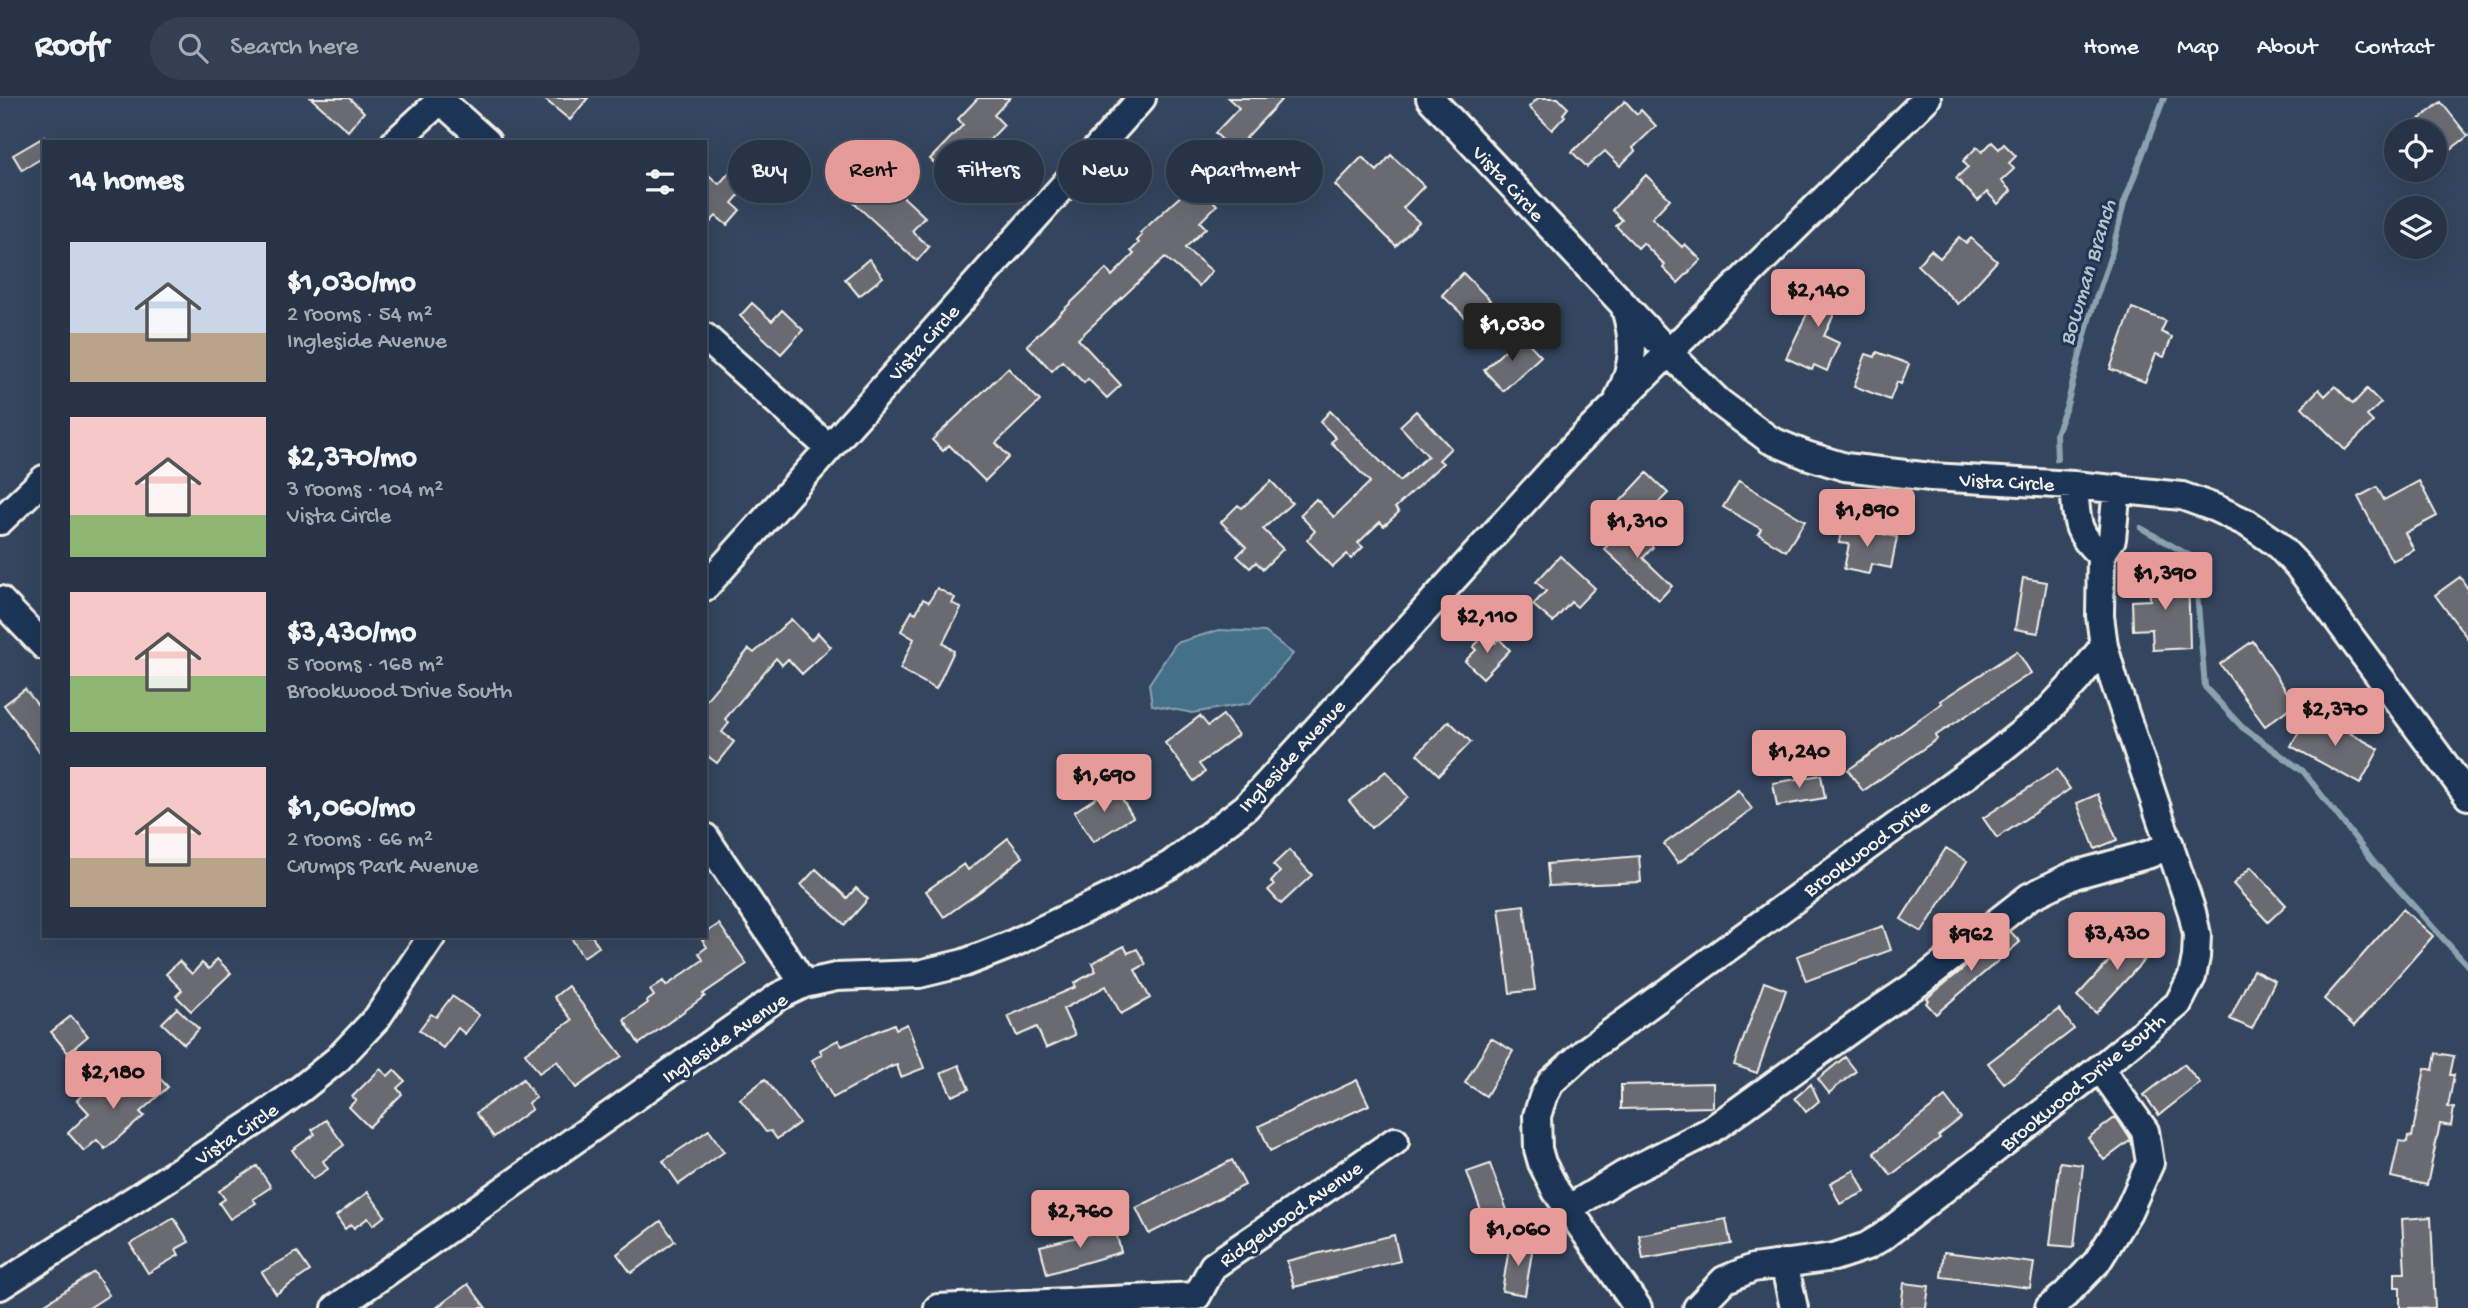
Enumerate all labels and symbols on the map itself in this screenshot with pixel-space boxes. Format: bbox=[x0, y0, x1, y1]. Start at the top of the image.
street label: Vista Circle bbox=[1464, 141, 1549, 230]
water label: Bowman Branch bbox=[2054, 196, 2124, 349]
pin: $2,140 bbox=[1761, 270, 1875, 329]
street label: Vista Circle bbox=[884, 300, 967, 389]
pin: $1,030 bbox=[1455, 303, 1569, 363]
street label: Vista Circle bbox=[1958, 469, 2056, 500]
pin: $1,890 bbox=[1810, 490, 1924, 549]
pin: $1,310 bbox=[1580, 500, 1694, 560]
pin: $1,390 bbox=[2108, 552, 2222, 612]
pin: $2,110 bbox=[1430, 596, 1544, 655]
pin: $2,370 bbox=[2278, 688, 2392, 748]
street label: Ingleside Avenue bbox=[1235, 695, 1353, 819]
pin: $1,240 bbox=[1742, 730, 1856, 790]
pin: $1,690 bbox=[1047, 754, 1161, 814]
street label: Brookwood Drive bbox=[1799, 795, 1937, 905]
pin: $3,430 bbox=[2060, 912, 2174, 972]
pin: $962 bbox=[1930, 914, 2012, 973]
street label: Ingleside Avenue bbox=[658, 988, 794, 1091]
street label: Brookwood Drive South bbox=[1996, 1009, 2172, 1159]
pin: $2,180 bbox=[56, 1052, 170, 1111]
street label: Vista Circle bbox=[191, 1098, 285, 1173]
street label: Ridgewood Avenue bbox=[1216, 1156, 1369, 1275]
pin: $2,760 bbox=[1023, 1190, 1137, 1250]
pin: $1,060 bbox=[1461, 1208, 1575, 1268]

